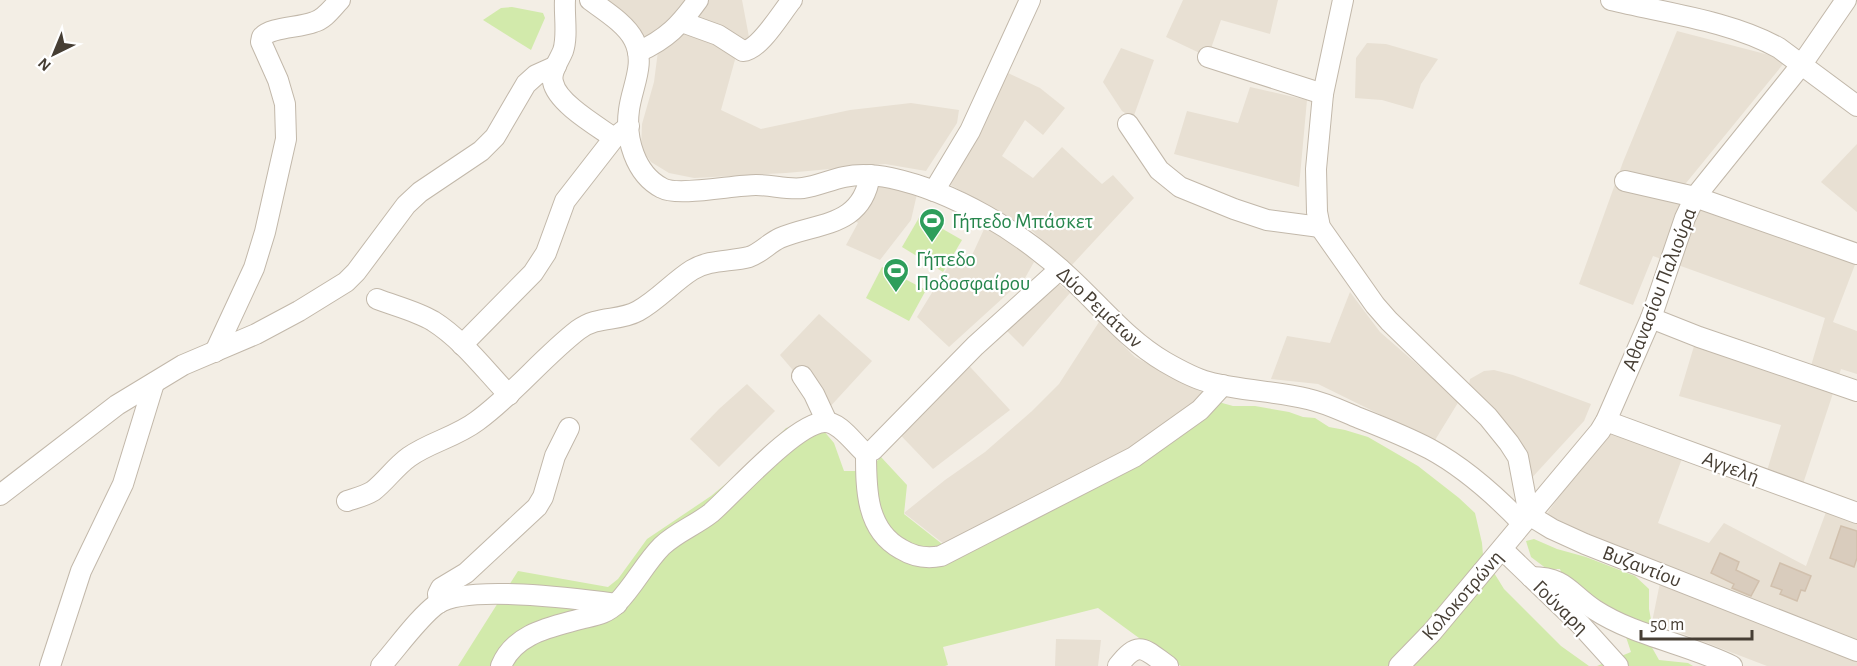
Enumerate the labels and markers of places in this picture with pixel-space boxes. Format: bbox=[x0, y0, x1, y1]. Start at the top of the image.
sports icon: Γήπεδο Μπάσκετ bbox=[917, 206, 947, 244]
place label: Γήπεδο Μπάσκετ bbox=[952, 211, 1093, 232]
place label: Γήπεδο Ποδοσφαίρου bbox=[916, 249, 1030, 294]
sports icon: Γήπεδο Ποδοσφαίρου bbox=[881, 256, 911, 294]

